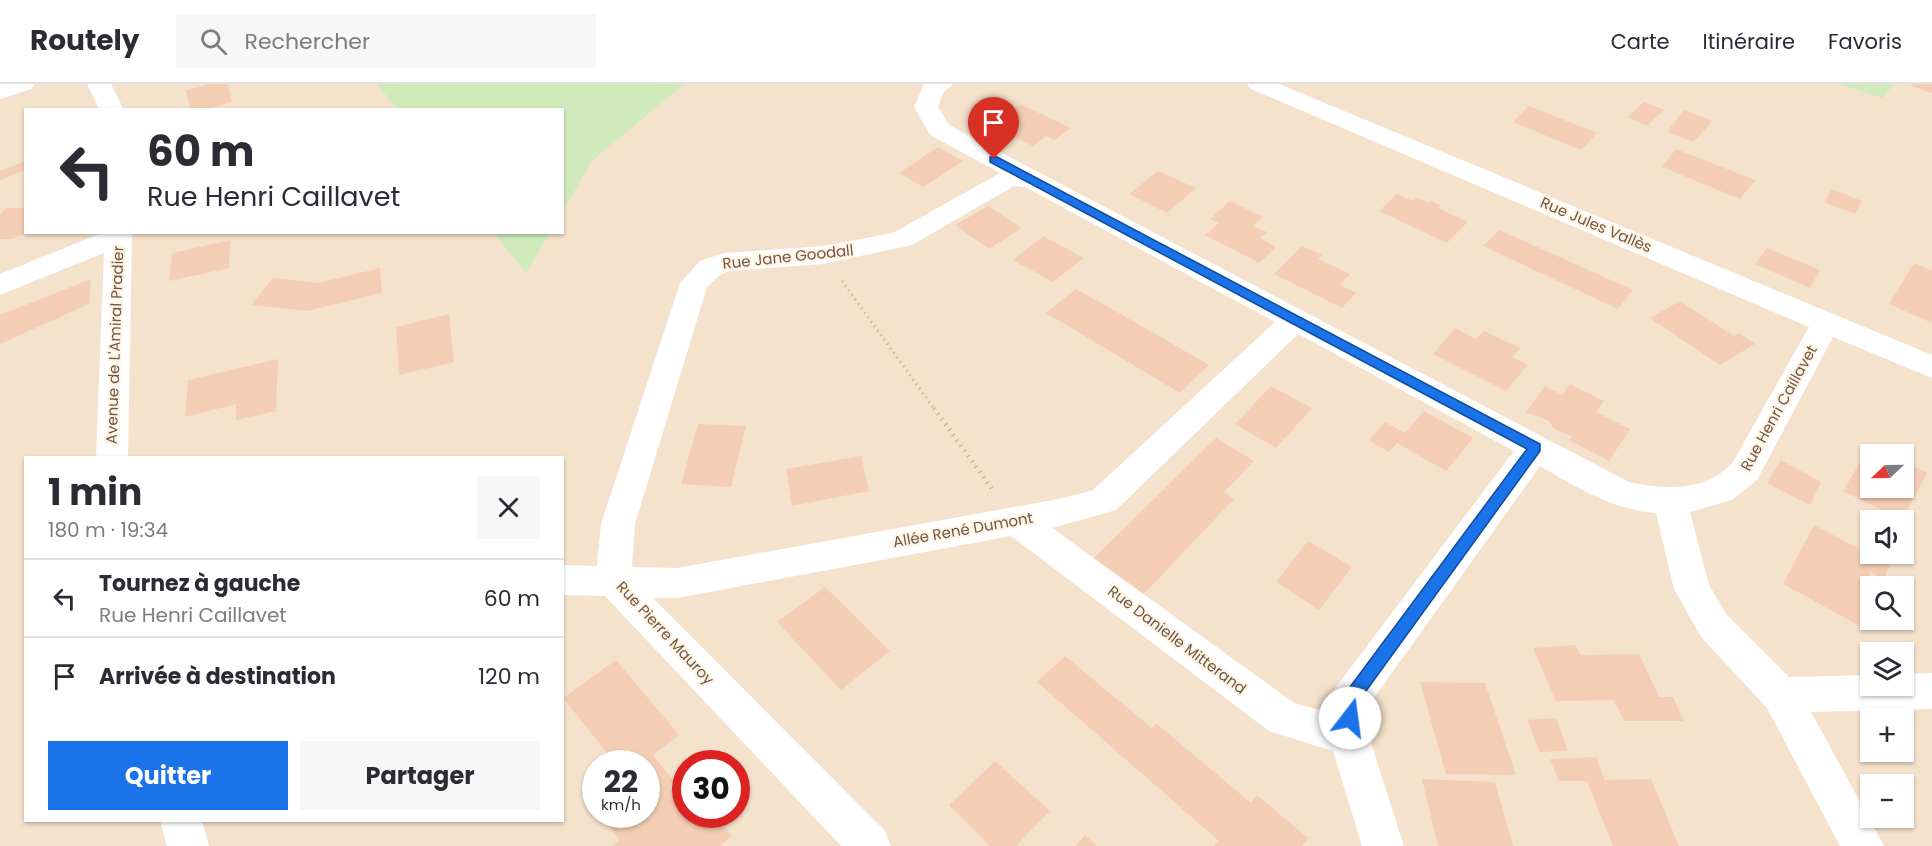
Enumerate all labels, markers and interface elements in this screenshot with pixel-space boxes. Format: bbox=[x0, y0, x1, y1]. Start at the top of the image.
search box bbox=[176, 14, 596, 68]
text: Routely bbox=[30, 21, 140, 60]
icon: search bbox=[197, 25, 230, 58]
text: Rechercher bbox=[245, 26, 370, 57]
text: Carte bbox=[1611, 27, 1670, 56]
text: Itinéraire bbox=[1703, 27, 1795, 56]
text: Favoris bbox=[1828, 27, 1902, 56]
pin bbox=[968, 97, 1019, 159]
icon: arrive bbox=[977, 106, 1010, 139]
text: 60 m bbox=[147, 122, 255, 181]
icon: left bbox=[48, 132, 126, 210]
text: Rue Henri Caillavet bbox=[147, 178, 400, 215]
street label: Rue Jules Vallès bbox=[1537, 192, 1655, 258]
street label: Rue Jane Goodall bbox=[721, 239, 854, 274]
street label: Avenue de L'Amiral Pradier bbox=[101, 245, 128, 445]
street label: Rue Henri Caillavet bbox=[1735, 341, 1822, 474]
north arrow bbox=[1860, 444, 1914, 498]
map controls bbox=[1860, 444, 1914, 828]
text: 1 min bbox=[48, 467, 142, 518]
button: close bbox=[477, 476, 540, 539]
street label: Allée René Dumont bbox=[891, 507, 1035, 552]
button: sound bbox=[1860, 510, 1914, 564]
text: 180 m · 19:34 bbox=[48, 516, 168, 544]
text: Tournez à gauche bbox=[99, 568, 300, 599]
street label: Rue Pierre Mauroy bbox=[612, 576, 719, 689]
button: search bbox=[1860, 576, 1914, 630]
street label: Rue Danielle Mitterand bbox=[1104, 581, 1251, 699]
icon: left bbox=[48, 582, 81, 615]
text: 60 m bbox=[484, 583, 540, 614]
text: Rue Henri Caillavet bbox=[99, 601, 287, 629]
button: layers bbox=[1860, 642, 1914, 696]
icon: arrive bbox=[48, 660, 81, 693]
text: Arrivée à destination bbox=[99, 661, 336, 692]
text: 120 m bbox=[478, 661, 540, 692]
position arrow bbox=[1318, 686, 1382, 750]
button: + bbox=[1860, 708, 1914, 762]
button: Quitter bbox=[48, 741, 288, 810]
button: Partager bbox=[300, 741, 540, 810]
speed limit sign: 30 bbox=[672, 750, 750, 828]
text: 22 bbox=[604, 760, 638, 803]
button: − bbox=[1860, 774, 1914, 828]
text: km/h bbox=[601, 794, 641, 815]

